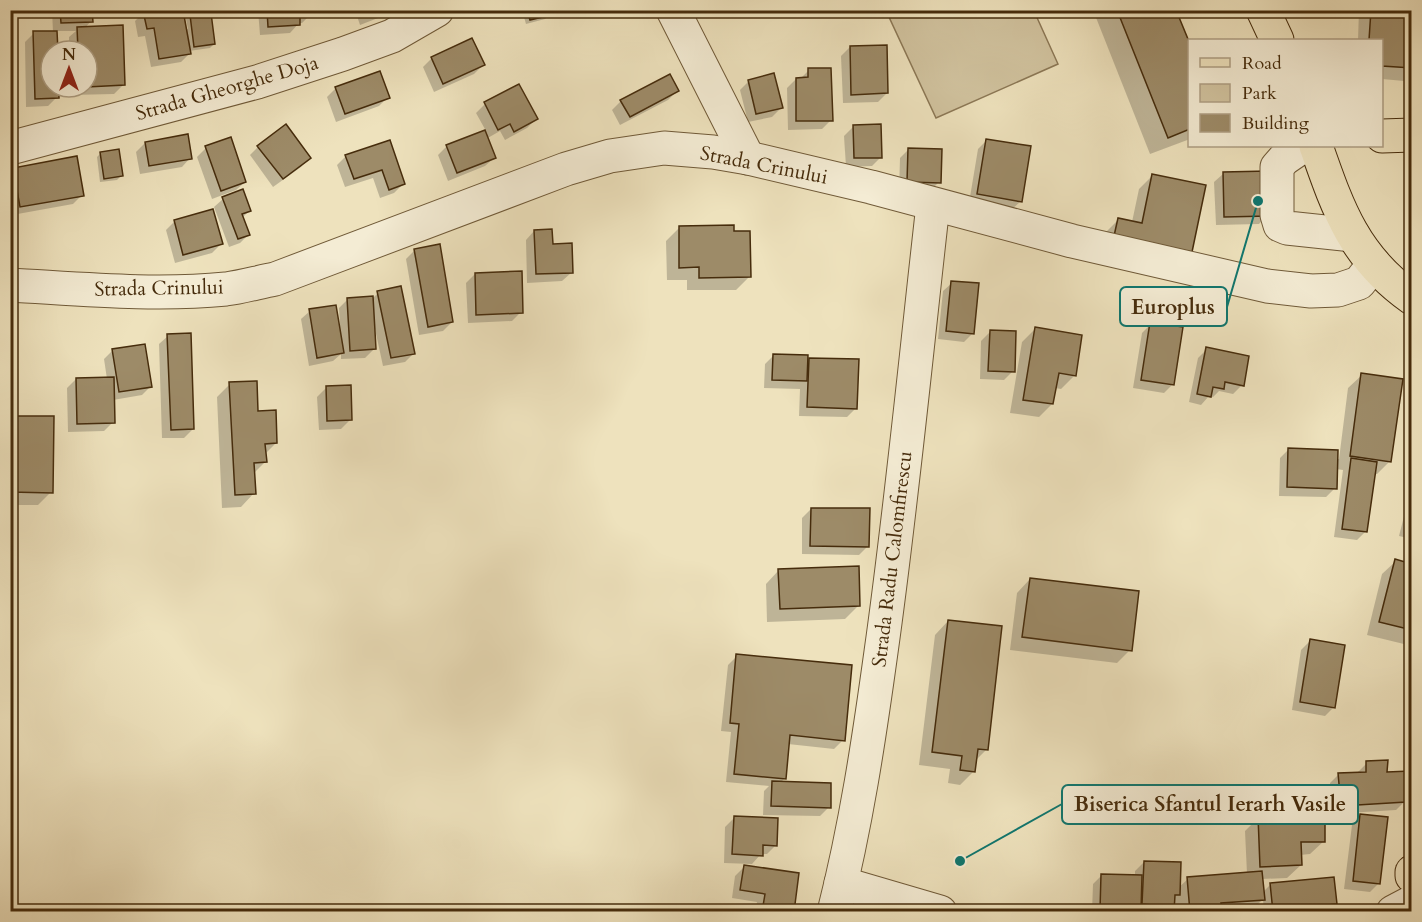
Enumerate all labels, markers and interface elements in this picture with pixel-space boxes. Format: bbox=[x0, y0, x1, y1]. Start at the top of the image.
north arrow bbox=[39, 39, 99, 99]
legend bbox=[1188, 39, 1383, 147]
text: N bbox=[62, 44, 76, 66]
street label: Strada Gheorghe Doja bbox=[132, 49, 322, 127]
text: Road bbox=[1242, 51, 1282, 76]
text: Park bbox=[1242, 81, 1277, 106]
text: Building bbox=[1242, 111, 1310, 136]
street label: Strada Crinului bbox=[698, 139, 830, 191]
street label: Strada Crinului bbox=[94, 273, 224, 303]
callout: Europlus bbox=[1120, 287, 1227, 326]
text: Europlus bbox=[1131, 293, 1215, 322]
street label: Strada Radu Calomfirescu bbox=[865, 449, 919, 669]
callout: Biserica Sfantul Ierarh Vasile bbox=[1062, 785, 1358, 824]
text: Biserica Sfantul Ierarh Vasile bbox=[1074, 790, 1346, 819]

